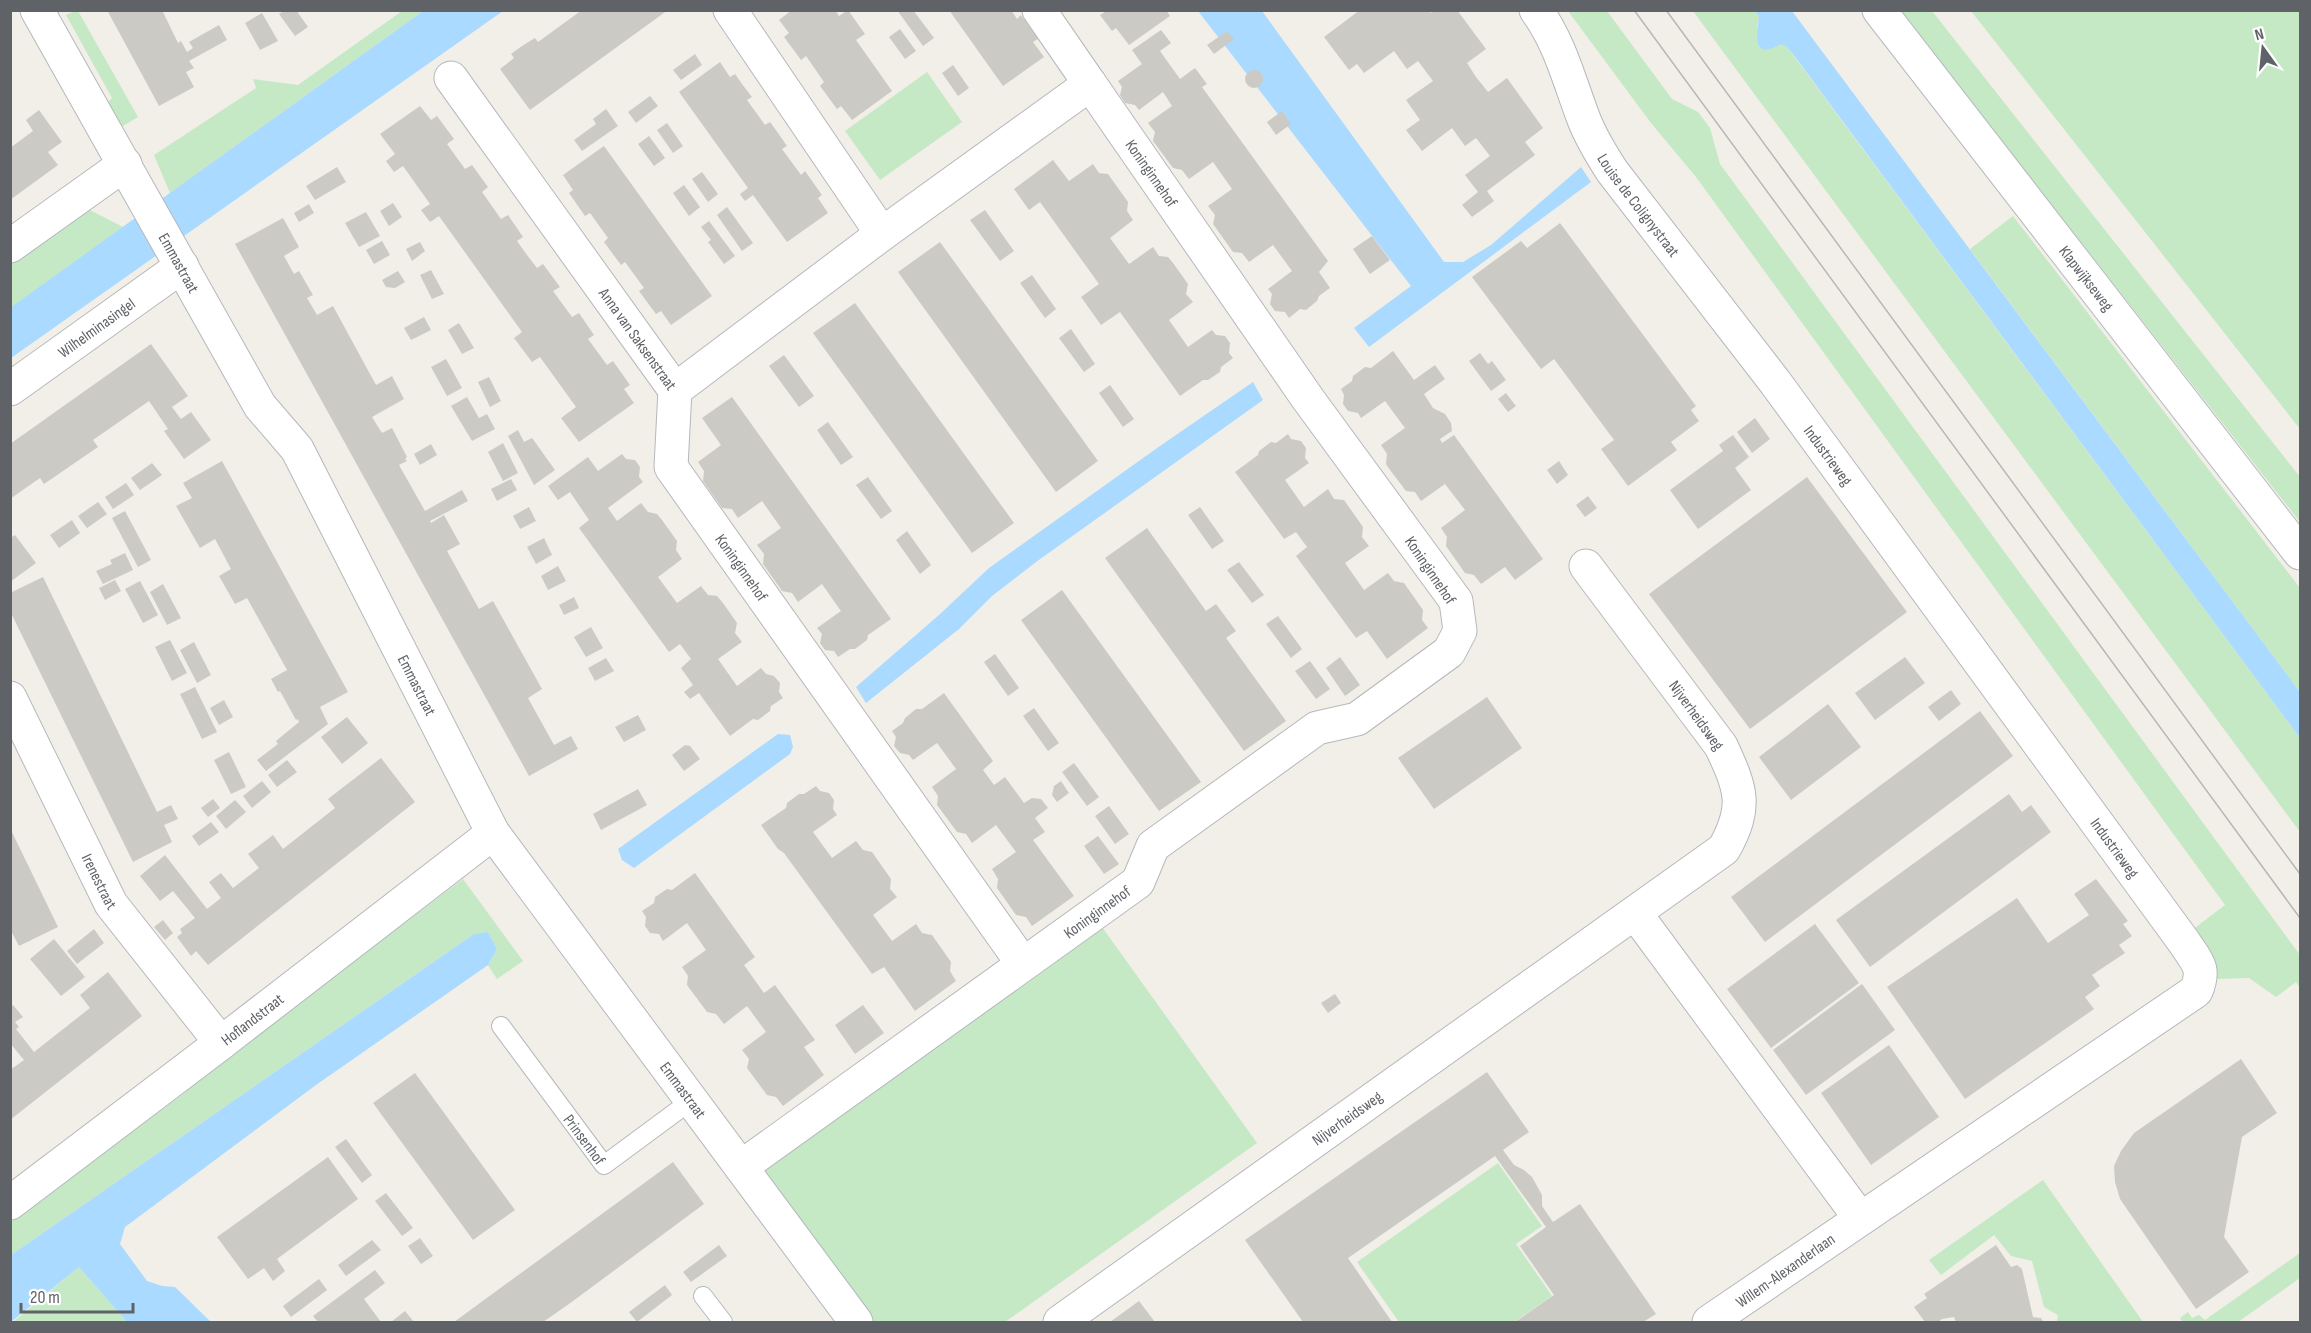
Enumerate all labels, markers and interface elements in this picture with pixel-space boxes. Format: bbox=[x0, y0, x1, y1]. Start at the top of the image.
north arrow bbox=[2233, 18, 2293, 78]
text: N bbox=[2253, 25, 2266, 45]
street label: Koninginnehof bbox=[1121, 137, 1181, 211]
street label: Louise de Colignystraat bbox=[1593, 151, 1683, 261]
street label: Emmastraat bbox=[154, 230, 202, 297]
street label: Klapwijkseweg bbox=[2054, 242, 2117, 315]
street label: Anna van Saksenstraat bbox=[593, 284, 680, 395]
street label: Wilhelminasingel bbox=[55, 295, 139, 363]
street label: Industrieweg bbox=[1799, 422, 1856, 490]
street label: Koninginnehof bbox=[711, 531, 771, 606]
street label: Koninginnehof bbox=[1400, 533, 1460, 609]
street label: Emmastraat bbox=[393, 652, 439, 719]
street label: Nijverheidsweg bbox=[1664, 677, 1727, 754]
street label: Industrieweg bbox=[2086, 815, 2142, 882]
street label: Irenestraat bbox=[77, 851, 120, 914]
street label: Koninginnehof bbox=[1060, 882, 1135, 943]
street label: Hoflandstraat bbox=[218, 990, 288, 1050]
street label: Emmastraat bbox=[655, 1059, 710, 1123]
street label: Nijverheidsweg bbox=[1309, 1088, 1386, 1150]
street label: Prinsenhof bbox=[559, 1111, 609, 1170]
street label: Willem-Alexanderlaan bbox=[1733, 1230, 1839, 1312]
scale bar bbox=[21, 1276, 134, 1314]
text: 20 m bbox=[30, 1287, 60, 1308]

